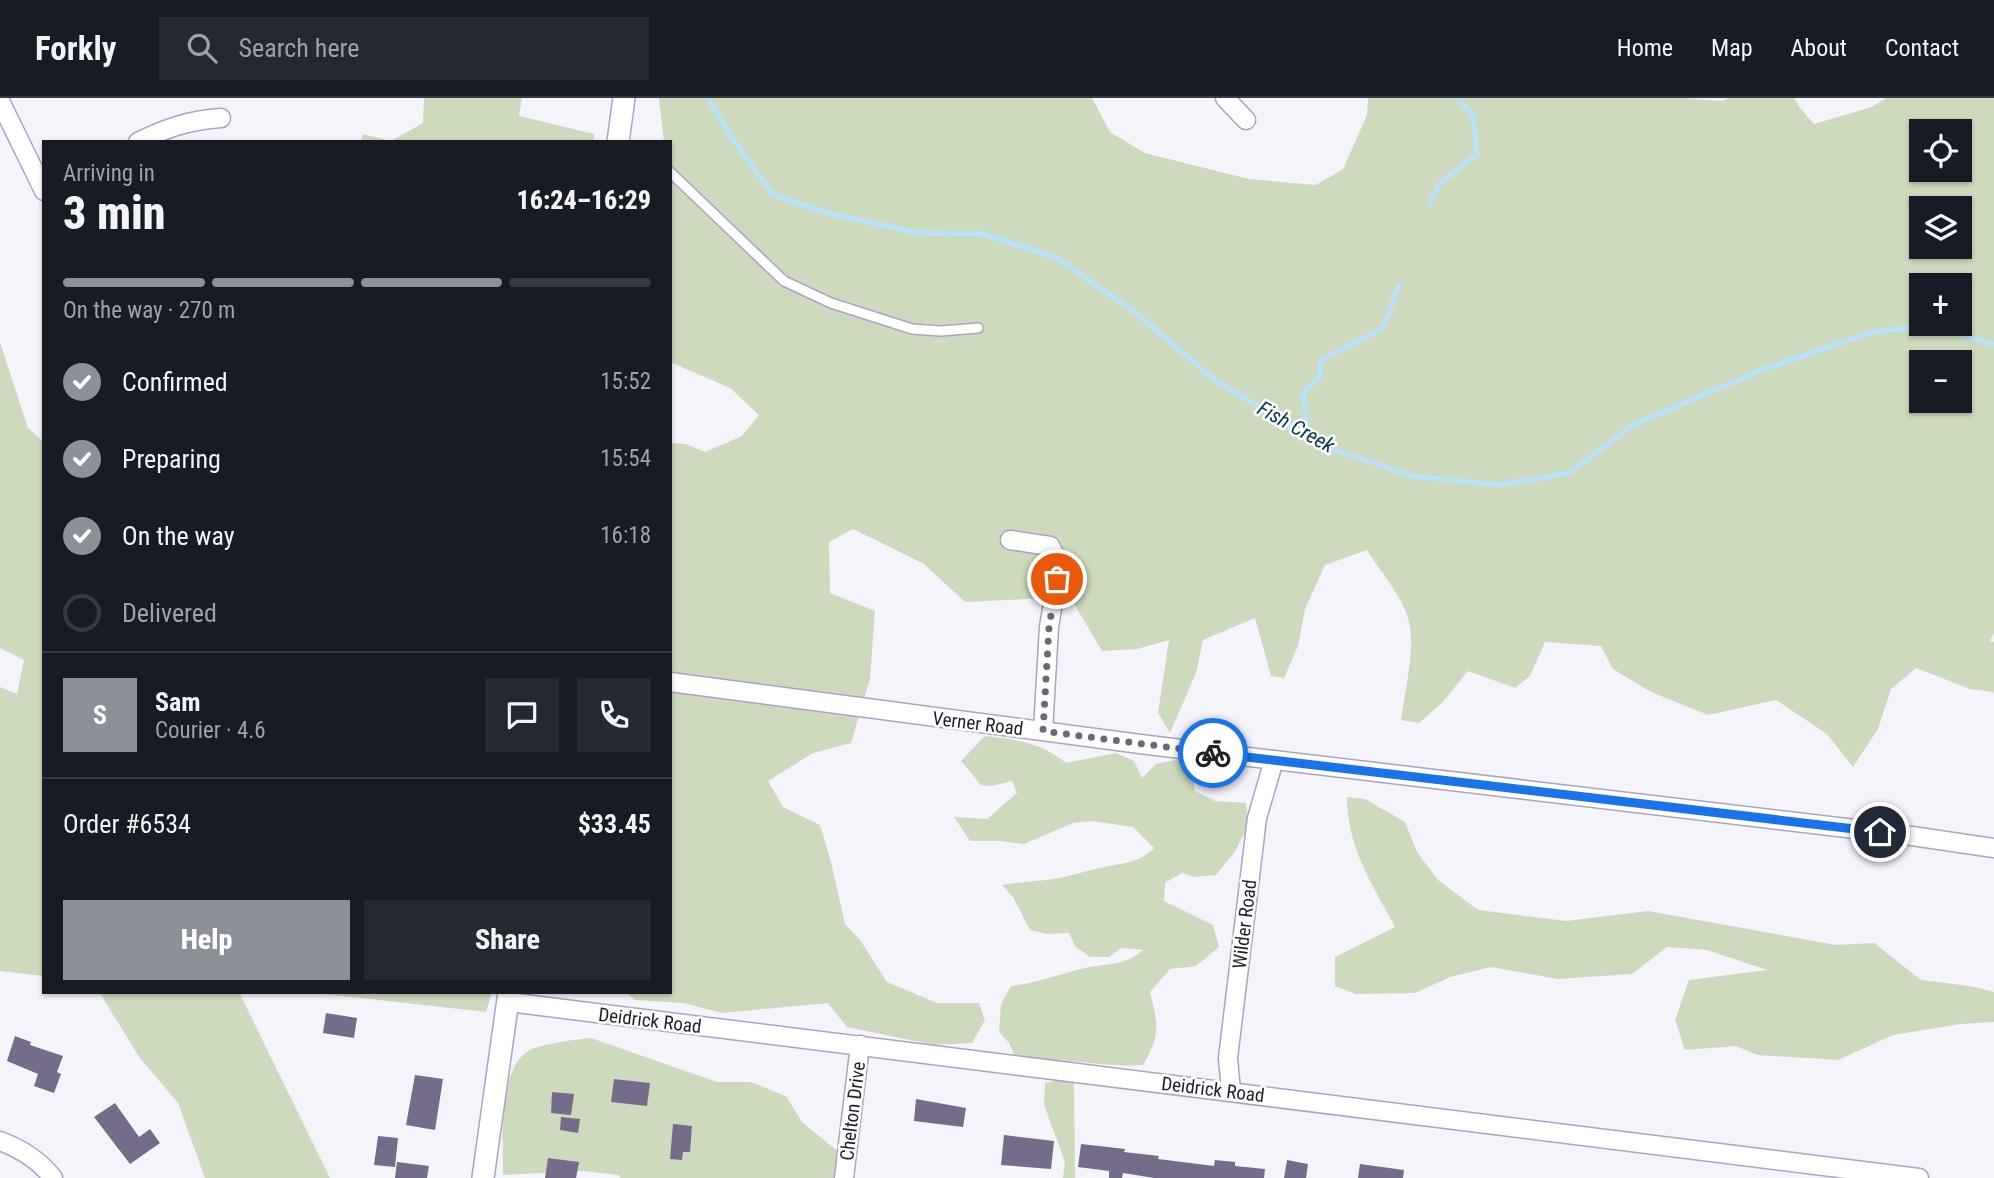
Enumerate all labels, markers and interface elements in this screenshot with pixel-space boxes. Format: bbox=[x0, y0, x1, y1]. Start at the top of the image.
search box bbox=[159, 17, 649, 80]
text: Forkly bbox=[35, 29, 117, 68]
icon: search bbox=[183, 29, 221, 67]
text: Search here bbox=[239, 33, 359, 63]
text: Home bbox=[1617, 34, 1673, 62]
text: Map bbox=[1711, 34, 1753, 62]
text: About bbox=[1791, 34, 1847, 62]
text: Contact bbox=[1885, 34, 1959, 62]
map controls bbox=[1909, 119, 1972, 413]
button: locate bbox=[1909, 119, 1972, 182]
text: Arriving in bbox=[63, 160, 155, 187]
text: 16:24–16:29 bbox=[517, 185, 651, 215]
text: 3 min bbox=[63, 186, 166, 240]
button: layers bbox=[1909, 196, 1972, 259]
button: + bbox=[1909, 273, 1972, 336]
text: On the way · 270 m bbox=[63, 297, 235, 324]
button: − bbox=[1909, 350, 1972, 413]
icon: check bbox=[63, 363, 101, 401]
text: Confirmed bbox=[122, 367, 228, 397]
text: 15:52 bbox=[600, 368, 651, 395]
water label: Fish Creek bbox=[1253, 396, 1339, 458]
icon: check bbox=[63, 440, 101, 478]
text: Preparing bbox=[122, 444, 221, 474]
text: 15:54 bbox=[600, 445, 651, 472]
icon: check bbox=[63, 517, 101, 555]
text: On the way bbox=[122, 521, 235, 551]
text: 16:18 bbox=[600, 522, 651, 549]
pin bbox=[1027, 549, 1087, 609]
icon: bag bbox=[1038, 560, 1076, 598]
text: Delivered bbox=[122, 598, 217, 628]
button: chat bbox=[485, 678, 559, 752]
button: phone bbox=[577, 678, 651, 752]
text: Sam bbox=[155, 687, 201, 717]
text: S bbox=[93, 700, 107, 730]
street label: Verner Road bbox=[931, 707, 1025, 740]
text: Courier · 4.6 bbox=[155, 717, 266, 744]
courier bbox=[1178, 718, 1248, 788]
icon: bike bbox=[1194, 734, 1232, 772]
pin bbox=[1850, 802, 1910, 862]
text: Order #6534 bbox=[63, 809, 191, 839]
text: $33.45 bbox=[578, 809, 651, 839]
icon: home bbox=[1861, 813, 1899, 851]
street label: Wilder Road bbox=[1228, 878, 1261, 970]
button: Help bbox=[63, 900, 350, 980]
button: Share bbox=[364, 900, 651, 980]
street label: Deidrick Road bbox=[597, 1003, 703, 1038]
street label: Chelton Drive bbox=[835, 1060, 870, 1162]
street label: Deidrick Road bbox=[1160, 1072, 1266, 1107]

